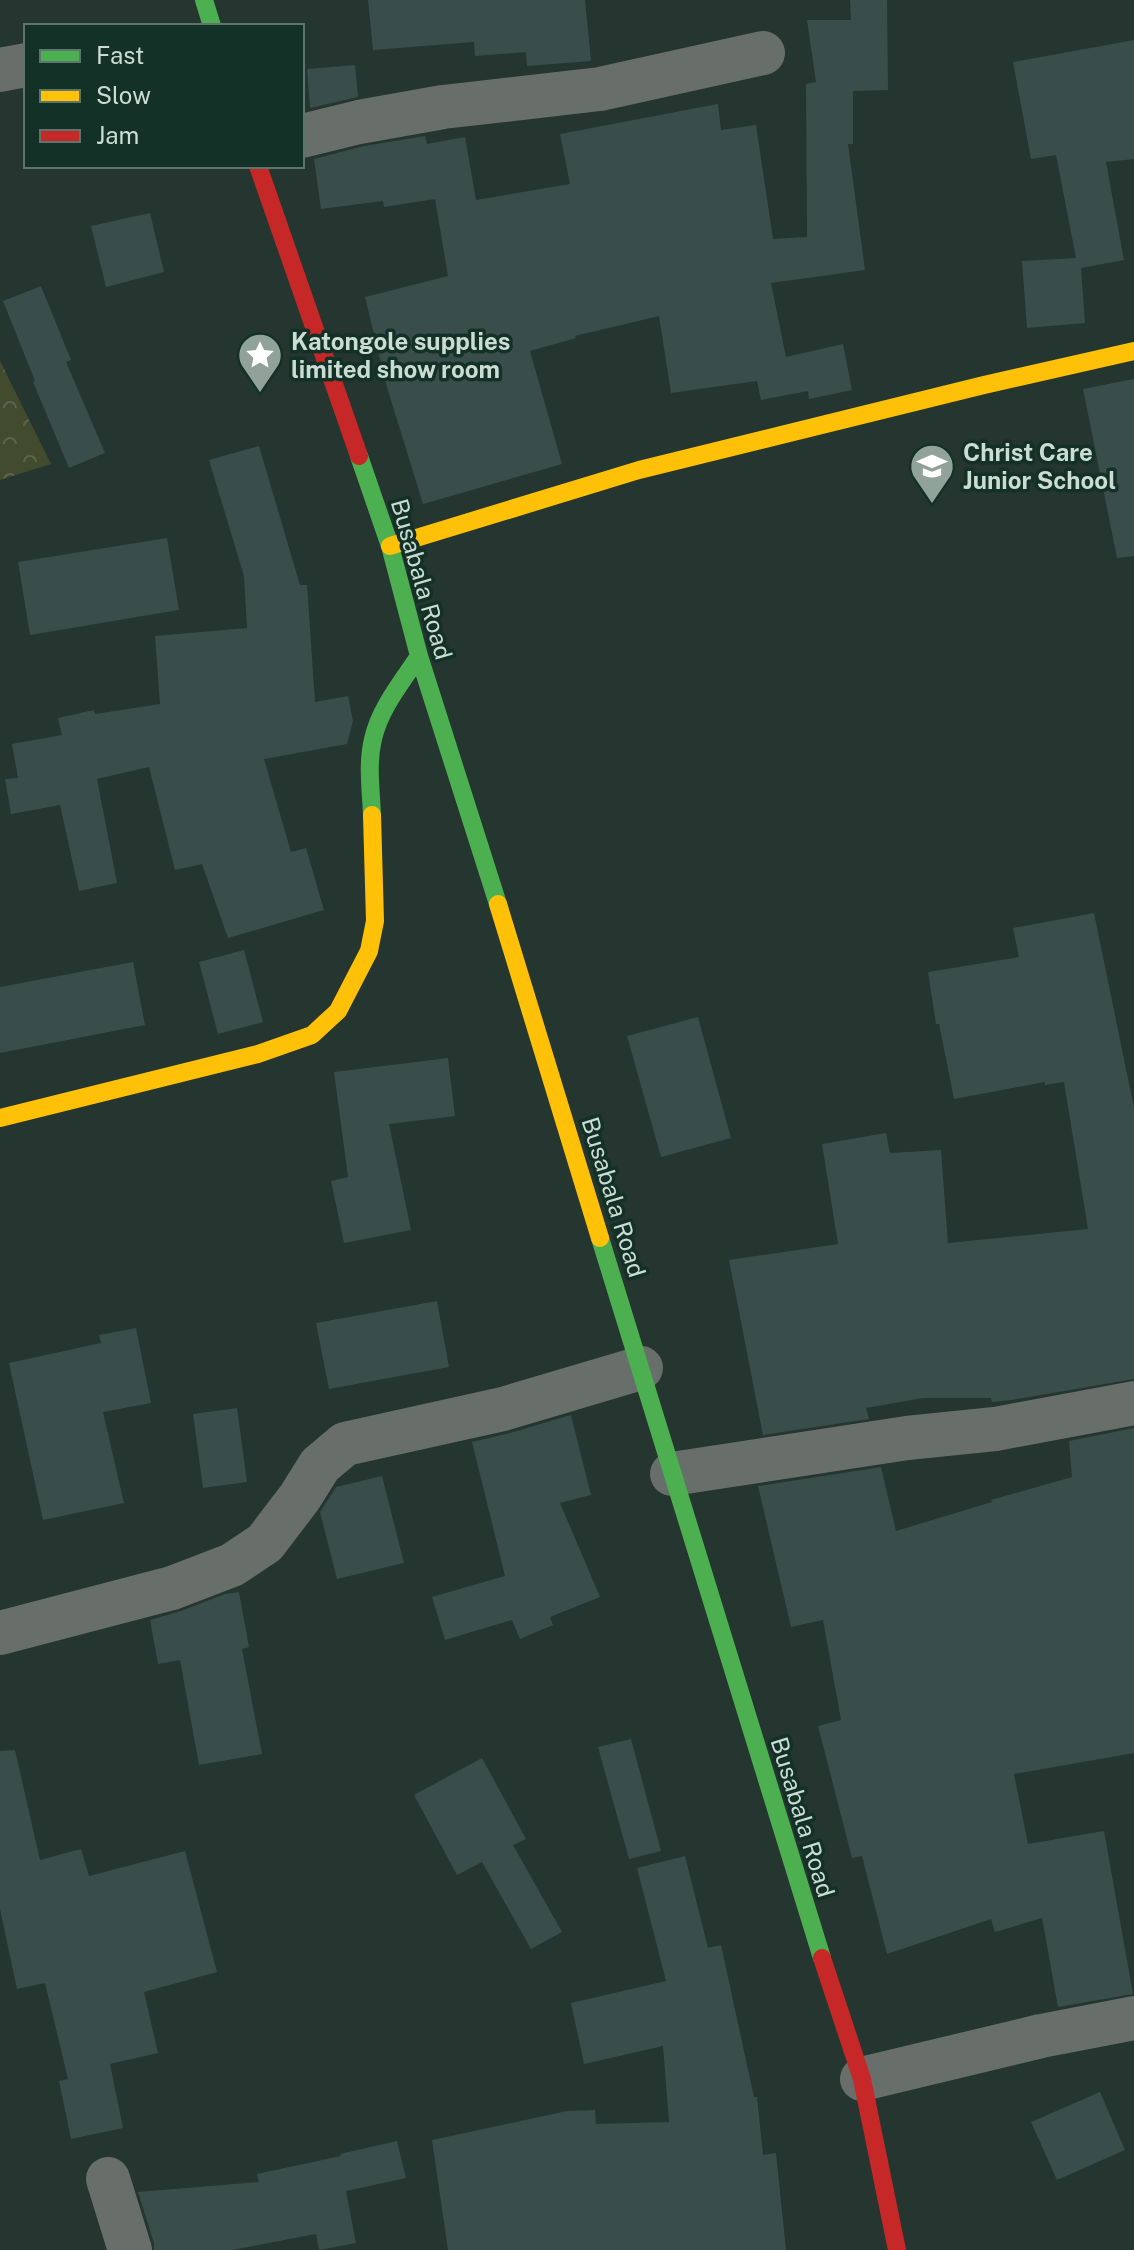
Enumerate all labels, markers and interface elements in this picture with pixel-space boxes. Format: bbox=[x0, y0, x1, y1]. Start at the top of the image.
legend bbox=[24, 24, 304, 168]
text: Fast bbox=[96, 41, 144, 69]
text: Slow bbox=[96, 81, 151, 109]
text: Jam bbox=[96, 121, 139, 149]
place label: Katongole supplies limited show room bbox=[291, 327, 510, 383]
place icon: Katongole supplies limited show room bbox=[236, 331, 284, 394]
place label: Christ Care Junior School bbox=[963, 438, 1116, 494]
school or university icon: Christ Care Junior School bbox=[908, 442, 956, 505]
street label: Busabala Road bbox=[386, 495, 458, 663]
street label: Busabala Road bbox=[576, 1114, 652, 1280]
street label: Busabala Road bbox=[765, 1734, 841, 1900]

